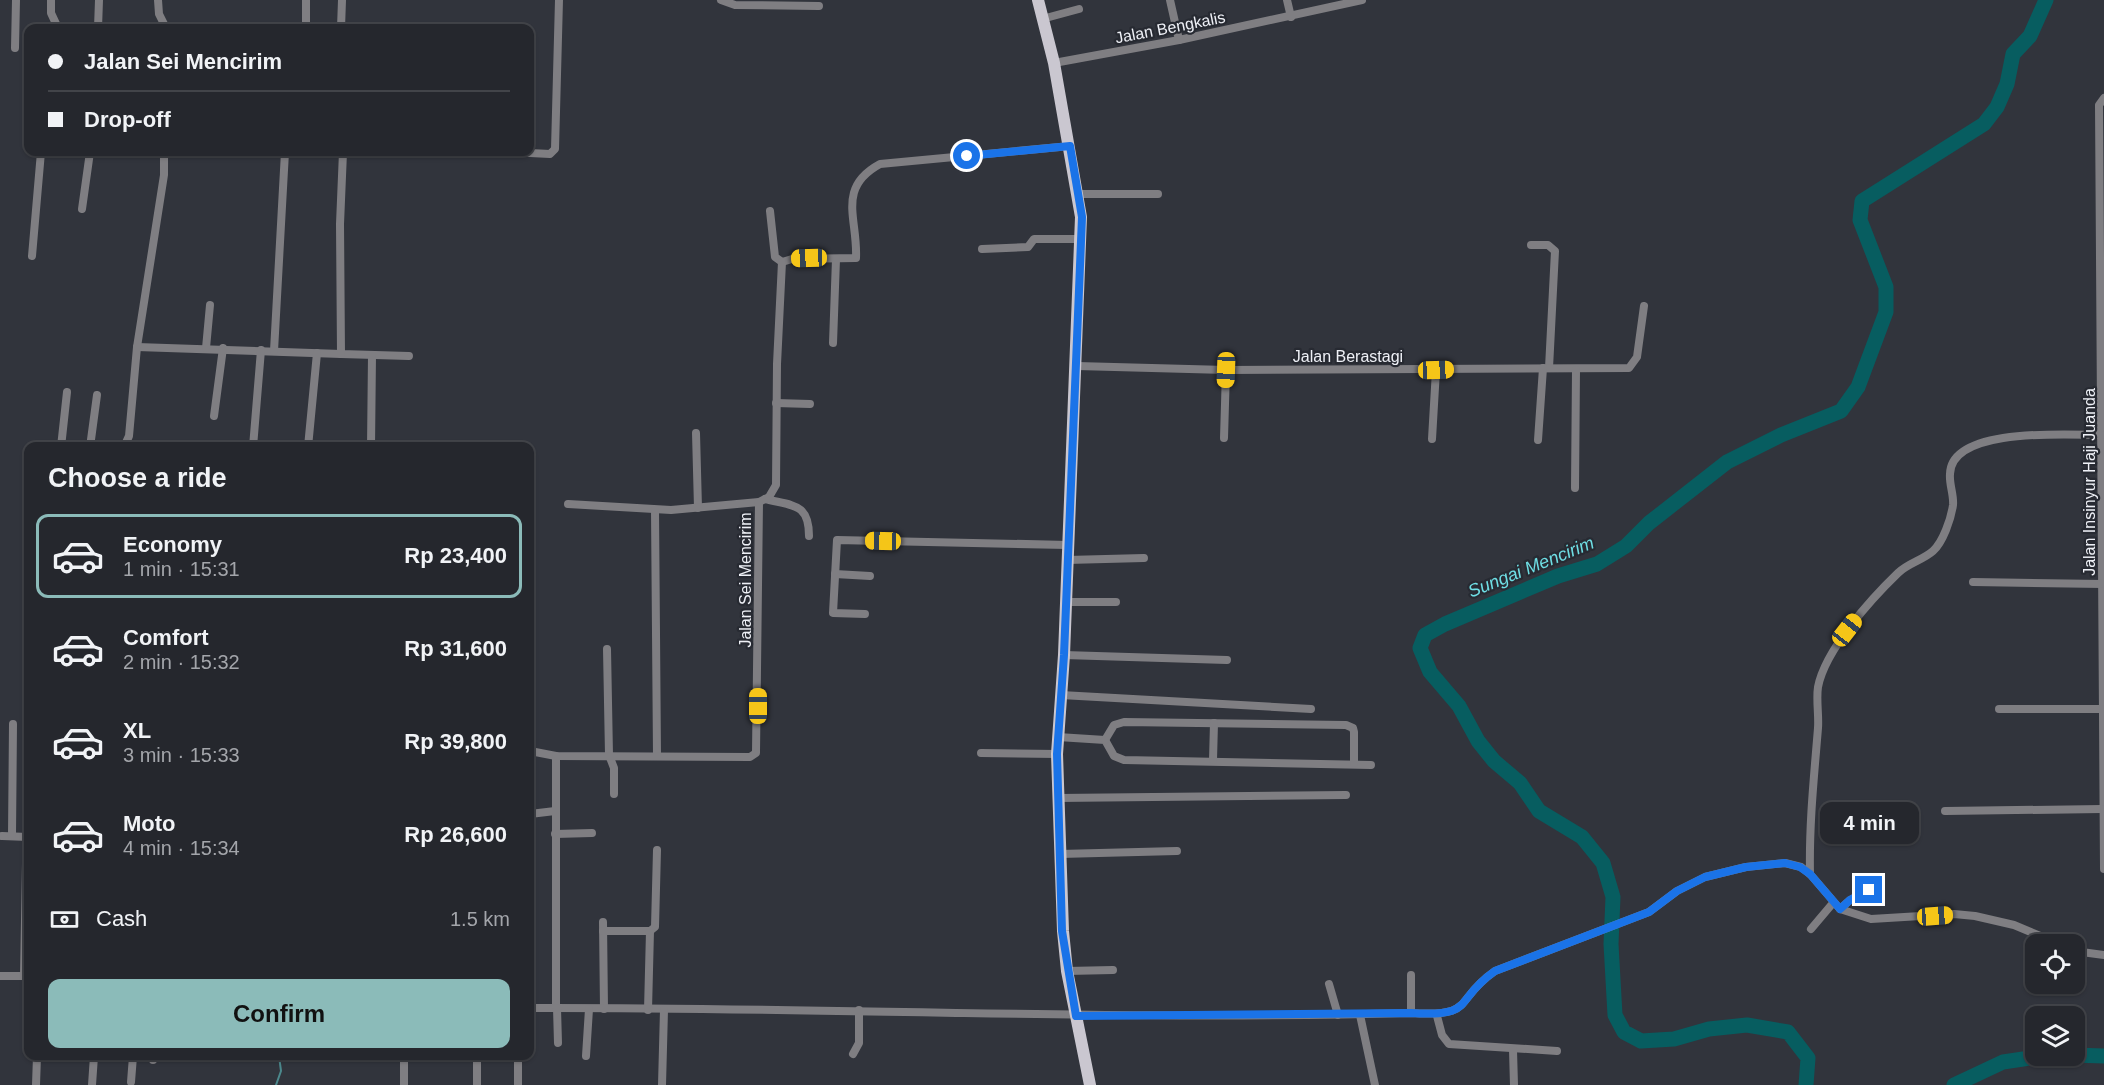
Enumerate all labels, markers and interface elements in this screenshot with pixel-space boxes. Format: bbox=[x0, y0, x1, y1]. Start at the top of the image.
street label: Jalan Bengkalis bbox=[1113, 8, 1227, 47]
text: Jalan Sei Mencirim bbox=[84, 49, 282, 74]
text: Drop-off bbox=[84, 107, 171, 132]
route start bbox=[953, 142, 980, 169]
car bbox=[791, 248, 827, 268]
street label: Jalan Berastagi bbox=[1293, 348, 1403, 365]
car bbox=[1216, 352, 1236, 388]
car bbox=[1418, 360, 1454, 380]
street label: Jalan Insinyur Haji Juanda bbox=[2081, 388, 2098, 576]
text: Choose a ride bbox=[48, 463, 227, 493]
street label: Jalan Sei Mencirim bbox=[737, 512, 754, 648]
icon: car bbox=[51, 529, 105, 583]
text: Economy bbox=[123, 532, 222, 557]
car bbox=[865, 532, 901, 550]
water label: Sungai Mencirim bbox=[1465, 533, 1597, 601]
text: Rp 23,400 bbox=[404, 543, 507, 568]
text: 1 min · 15:31 bbox=[123, 558, 240, 580]
car bbox=[1829, 610, 1865, 650]
icon: car bbox=[51, 622, 105, 676]
text: Comfort bbox=[123, 625, 209, 650]
text: Rp 31,600 bbox=[404, 636, 507, 661]
text: 2 min · 15:32 bbox=[123, 651, 240, 673]
car bbox=[749, 688, 767, 724]
icon: car bbox=[51, 715, 105, 769]
text: XL bbox=[123, 718, 151, 743]
text: Rp 39,800 bbox=[404, 729, 507, 754]
text: 3 min · 15:33 bbox=[123, 744, 240, 766]
callout: 4 min bbox=[1820, 803, 1918, 845]
icon: car bbox=[51, 808, 105, 862]
text: Moto bbox=[123, 811, 176, 836]
text: 4 min bbox=[1843, 812, 1896, 834]
text: Rp 26,600 bbox=[404, 822, 507, 847]
text: 4 min · 15:34 bbox=[123, 837, 240, 859]
route end bbox=[1855, 876, 1882, 903]
icon: cash bbox=[48, 903, 81, 936]
text: Cash bbox=[96, 906, 147, 931]
car bbox=[1916, 906, 1954, 926]
text: 1.5 km bbox=[450, 908, 510, 930]
map controls bbox=[2025, 934, 2085, 1066]
button: locate bbox=[2025, 934, 2085, 994]
button: Confirm bbox=[48, 979, 510, 1048]
button: layers bbox=[2025, 1006, 2085, 1066]

